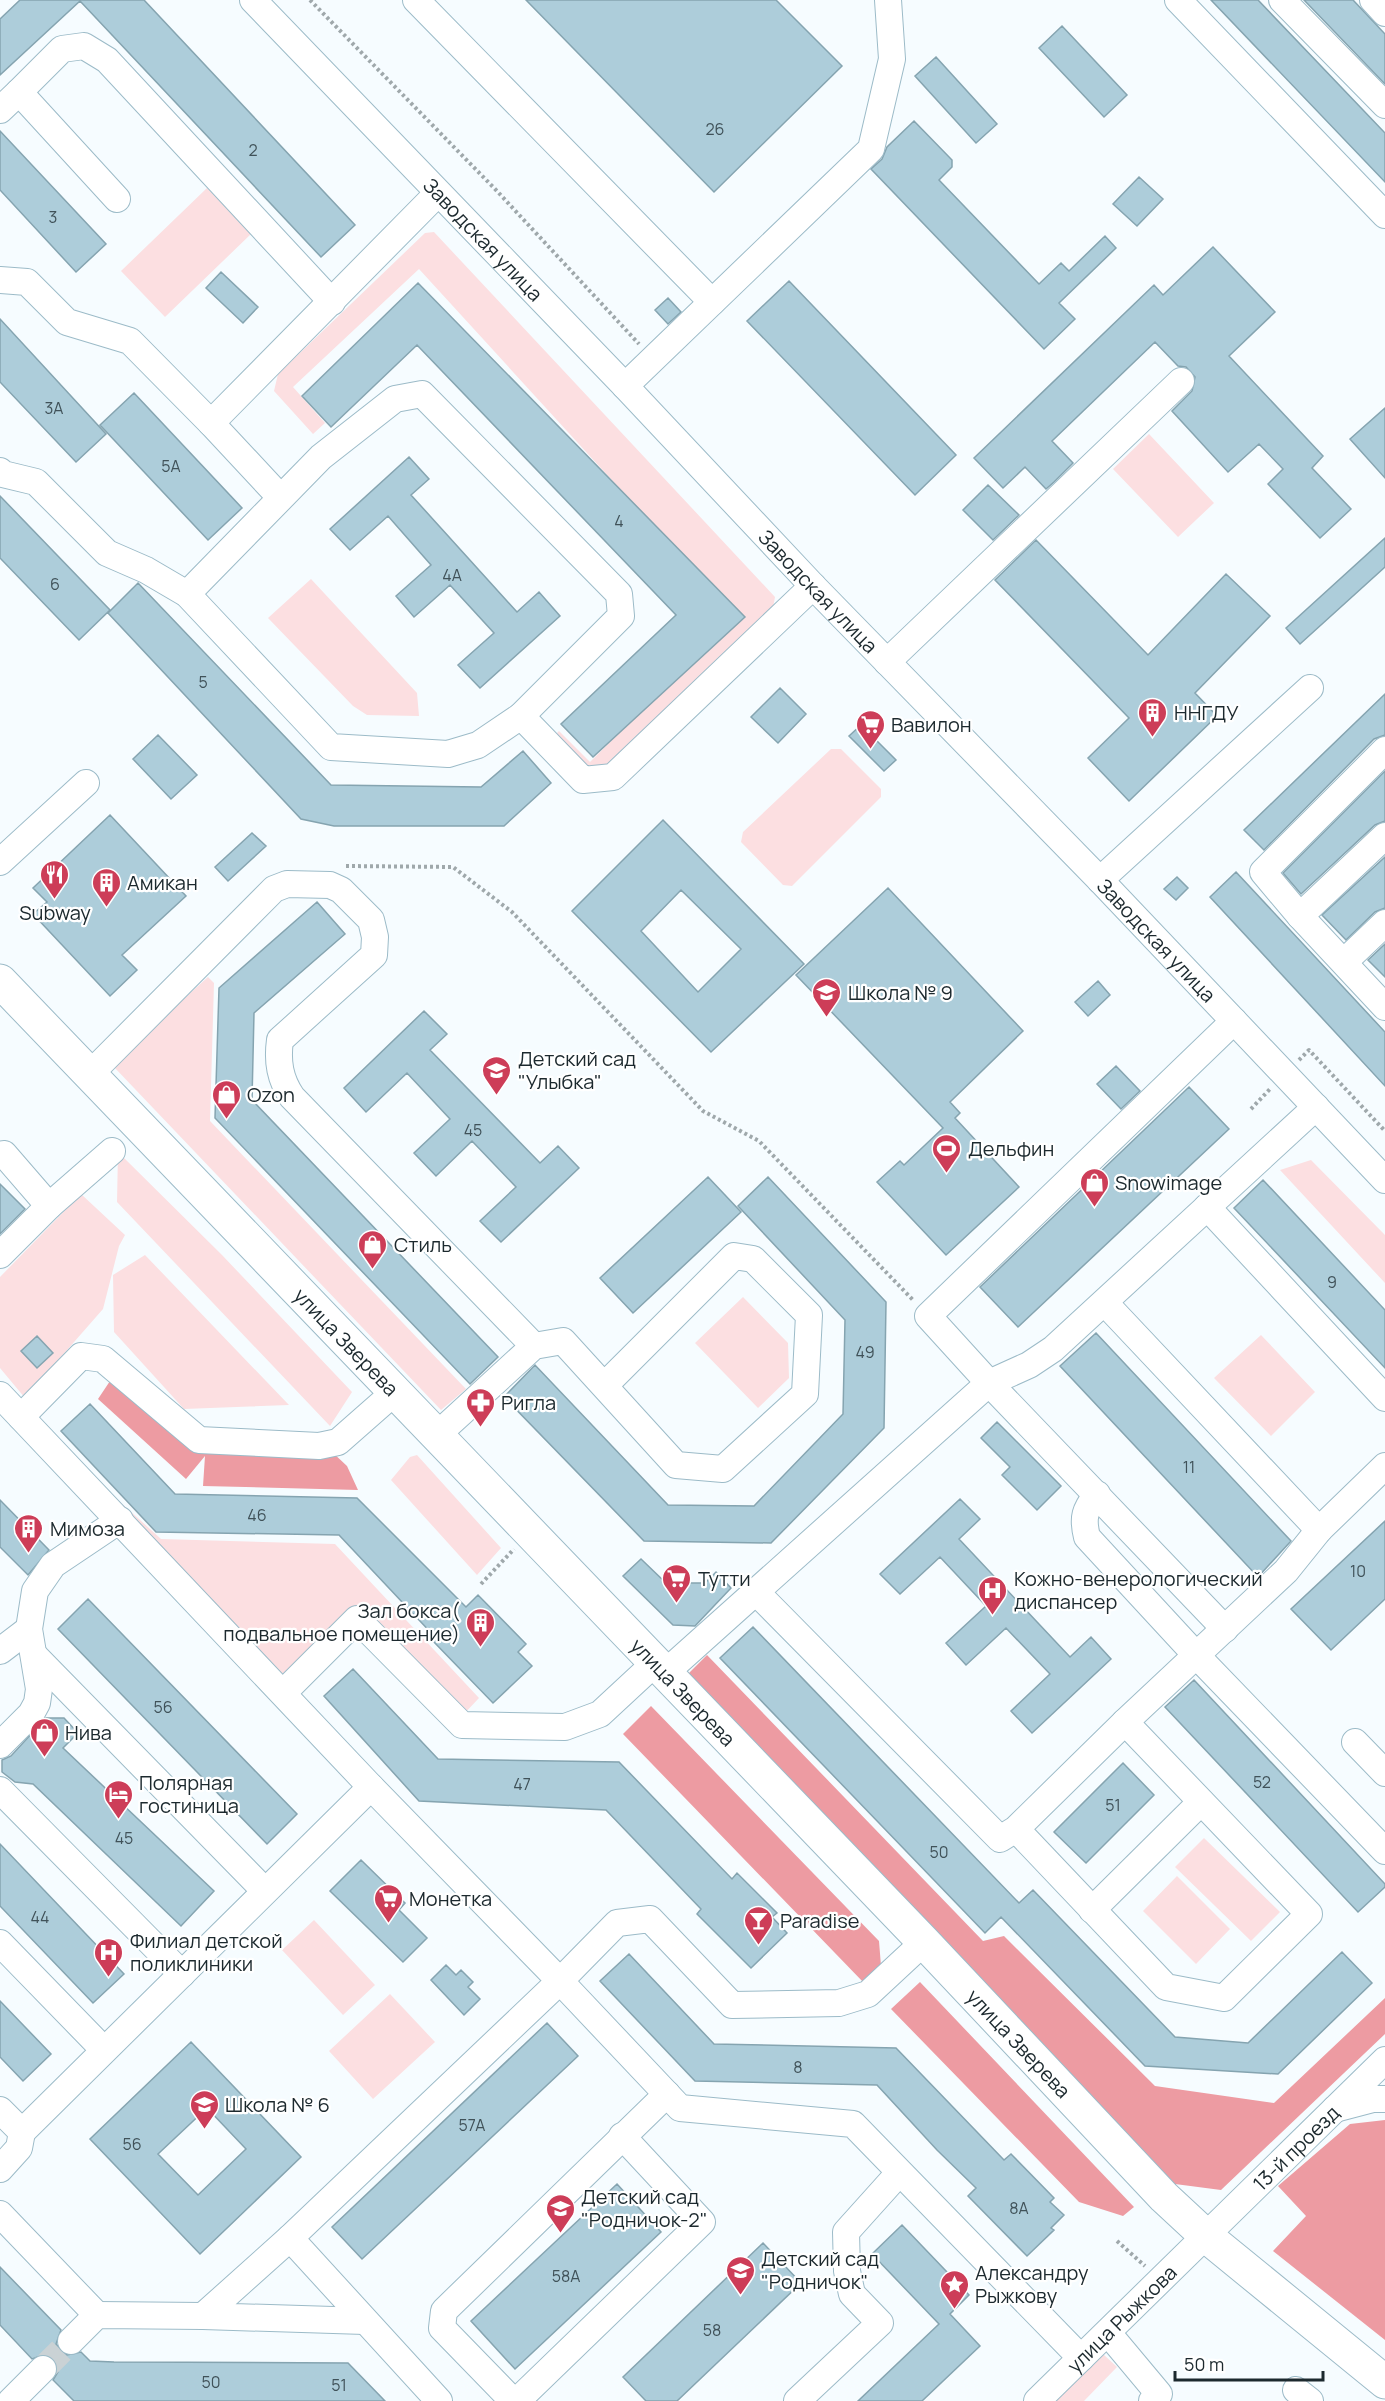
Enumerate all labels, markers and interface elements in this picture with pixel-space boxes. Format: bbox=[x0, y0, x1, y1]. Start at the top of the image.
house number: 26 bbox=[705, 118, 725, 140]
house number: 2 bbox=[248, 139, 258, 161]
street label: Заводская улица bbox=[418, 172, 549, 307]
house number: 3 bbox=[49, 206, 57, 228]
house number: 3А bbox=[45, 397, 63, 419]
house number: 5А bbox=[161, 455, 181, 477]
house number: 4 bbox=[614, 510, 624, 532]
street label: Заводская улица bbox=[753, 523, 884, 658]
house number: 4А bbox=[442, 564, 462, 586]
house number: 6 bbox=[50, 573, 60, 595]
house number: 5 bbox=[198, 671, 208, 693]
building icon: ННГДУ bbox=[1137, 696, 1169, 738]
place label: ННГДУ bbox=[1174, 699, 1239, 726]
supermarket icon: Вавилон bbox=[854, 708, 886, 750]
place label: Вавилон bbox=[891, 711, 972, 738]
restaurant icon: Subway bbox=[39, 858, 71, 900]
building icon: Амикан bbox=[90, 866, 122, 908]
place label: Амикан bbox=[127, 869, 198, 896]
street label: Заводская улица bbox=[1092, 872, 1222, 1008]
place label: Subway bbox=[19, 899, 91, 926]
school or university icon: Школа № 9 bbox=[811, 976, 843, 1018]
place label: Школа № 9 bbox=[848, 979, 953, 1006]
place label: Детский сад "Улыбка" bbox=[518, 1045, 636, 1095]
school or university icon: Детский сад "Улыбка" bbox=[481, 1054, 513, 1096]
shop icon: Ozon bbox=[210, 1078, 242, 1120]
place label: Ozon bbox=[247, 1081, 295, 1108]
house number: 45 bbox=[464, 1119, 482, 1141]
sports icon: Дельфин bbox=[931, 1132, 963, 1174]
place label: Дельфин bbox=[968, 1135, 1054, 1162]
shop icon: Snowimage bbox=[1078, 1166, 1110, 1208]
place label: Snowimage bbox=[1115, 1169, 1222, 1196]
shop icon: Стиль bbox=[357, 1228, 389, 1270]
place label: Стиль bbox=[394, 1231, 452, 1258]
house number: 9 bbox=[1327, 1271, 1337, 1293]
street label: улица Зверева bbox=[288, 1282, 405, 1401]
house number: 49 bbox=[855, 1341, 875, 1363]
pharmacy icon: Ригла bbox=[464, 1386, 496, 1428]
place label: Ригла bbox=[501, 1389, 556, 1416]
house number: 11 bbox=[1183, 1456, 1195, 1478]
house number: 46 bbox=[247, 1504, 267, 1526]
building icon: Мимоза bbox=[13, 1512, 45, 1554]
place label: Мимоза bbox=[50, 1515, 125, 1542]
house number: 10 bbox=[1350, 1560, 1366, 1582]
supermarket icon: Тутти bbox=[661, 1562, 693, 1604]
place label: Тутти bbox=[698, 1565, 751, 1592]
place label: Кожно-венерологический диспансер bbox=[1014, 1565, 1263, 1615]
hospital icon: Кожно-венерологический диспансер bbox=[977, 1574, 1009, 1616]
place label: Зал бокса( подвальное помещение) bbox=[223, 1597, 460, 1647]
building icon: Зал бокса( подвальное помещение) bbox=[465, 1606, 497, 1648]
street label: улица Зверева bbox=[625, 1632, 742, 1752]
house number: 56 bbox=[153, 1696, 173, 1718]
shop icon: Нива bbox=[28, 1716, 60, 1758]
place label: Нива bbox=[65, 1719, 112, 1746]
place label: Полярная гостиница bbox=[139, 1769, 239, 1819]
house number: 52 bbox=[1253, 1771, 1271, 1793]
house number: 47 bbox=[513, 1773, 531, 1795]
hotel icon: Полярная гостиница bbox=[102, 1778, 134, 1820]
house number: 51 bbox=[1105, 1794, 1121, 1816]
house number: 45 bbox=[115, 1827, 133, 1849]
house number: 50 bbox=[930, 1841, 949, 1863]
supermarket icon: Монетка bbox=[372, 1882, 404, 1924]
place label: Монетка bbox=[409, 1885, 492, 1912]
bar icon: Paradise bbox=[743, 1904, 775, 1946]
house number: 44 bbox=[30, 1906, 50, 1928]
place label: Paradise bbox=[780, 1907, 859, 1934]
place label: Филиал детской поликлиники bbox=[130, 1927, 283, 1977]
hospital icon: Филиал детской поликлиники bbox=[93, 1936, 125, 1978]
street label: улица Зверева bbox=[961, 1983, 1077, 2103]
house number: 8 bbox=[793, 2056, 803, 2078]
school or university icon: Школа № 6 bbox=[188, 2088, 220, 2130]
place label: Школа № 6 bbox=[225, 2091, 330, 2118]
street label: 13-й проезд bbox=[1246, 2099, 1345, 2196]
house number: 57А bbox=[459, 2114, 485, 2136]
house number: 56 bbox=[122, 2133, 142, 2155]
place label: Детский сад "Родничок-2" bbox=[581, 2183, 708, 2233]
school or university icon: Детский сад "Родничок-2" bbox=[544, 2192, 576, 2234]
house number: 8А bbox=[1009, 2197, 1029, 2219]
place label: Детский сад "Родничок" bbox=[761, 2245, 879, 2295]
school or university icon: Детский сад "Родничок" bbox=[724, 2254, 756, 2296]
place label: Александру Рыжкову bbox=[975, 2259, 1089, 2309]
street label: улица Рыжкова bbox=[1061, 2259, 1182, 2378]
house number: 58А bbox=[552, 2265, 580, 2287]
place icon: Александру Рыжкову bbox=[938, 2268, 970, 2310]
house number: 58 bbox=[703, 2319, 721, 2341]
scale bar bbox=[1175, 2344, 1324, 2382]
text: 50 m bbox=[1184, 2352, 1224, 2376]
house number: 50 bbox=[202, 2371, 221, 2393]
house number: 51 bbox=[331, 2374, 347, 2396]

